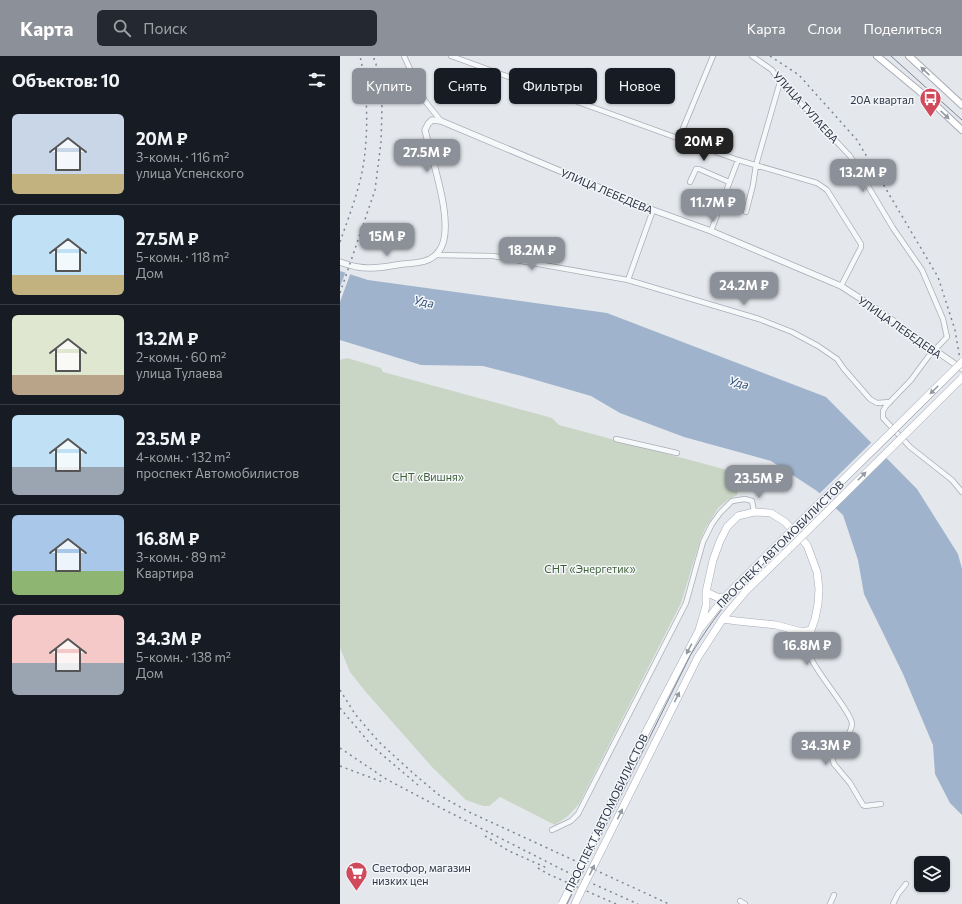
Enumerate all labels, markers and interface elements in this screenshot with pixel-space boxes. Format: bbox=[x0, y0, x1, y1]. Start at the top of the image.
search box bbox=[97, 10, 377, 46]
text: Карта bbox=[20, 17, 73, 40]
icon: search bbox=[111, 17, 133, 39]
text: Поиск bbox=[143, 19, 188, 37]
text: Карта bbox=[747, 20, 785, 37]
text: Слои bbox=[807, 20, 842, 37]
text: Поделиться bbox=[864, 20, 942, 37]
one-way arrow bbox=[920, 66, 930, 76]
chip: Купить bbox=[352, 68, 426, 104]
chip: Снять bbox=[434, 68, 501, 104]
chip: Фильтры bbox=[509, 68, 597, 104]
chip: Новое bbox=[605, 68, 675, 104]
icon: filters bbox=[306, 69, 328, 91]
street label: УЛИЦА ТУЛАЕВА bbox=[771, 69, 842, 146]
text: Объектов: 10 bbox=[12, 70, 120, 91]
bus stop icon: 20А квартал bbox=[917, 86, 943, 119]
place label: 20А квартал bbox=[850, 93, 914, 106]
one-way arrow bbox=[940, 110, 950, 119]
text: 20M ₽ bbox=[136, 128, 188, 149]
pin: 20M ₽ bbox=[676, 128, 732, 162]
icon: home bbox=[44, 130, 92, 178]
text: 20M ₽ bbox=[684, 133, 724, 149]
pin: 27.5M ₽ bbox=[390, 139, 464, 173]
text: 27.5M ₽ bbox=[403, 144, 451, 160]
text: 3-комн. · 116 m² bbox=[136, 149, 229, 165]
pin: 13.2M ₽ bbox=[826, 159, 900, 193]
text: 13.2M ₽ bbox=[839, 164, 887, 180]
text: улица Успенского bbox=[136, 165, 244, 181]
street label: УЛИЦА ЛЕБЕДЕВА bbox=[559, 166, 656, 217]
pin: 11.7M ₽ bbox=[676, 189, 750, 223]
text: 11.7M ₽ bbox=[690, 194, 736, 210]
pin: 15M ₽ bbox=[359, 223, 415, 257]
text: 27.5M ₽ bbox=[136, 228, 199, 249]
text: 15M ₽ bbox=[368, 228, 406, 244]
icon: home bbox=[44, 231, 92, 279]
pin: 18.2M ₽ bbox=[495, 237, 569, 271]
text: 18.2M ₽ bbox=[508, 242, 556, 258]
text: 5-комн. · 118 m² bbox=[136, 249, 229, 265]
text: Дом bbox=[136, 265, 163, 281]
pin: 24.2M ₽ bbox=[707, 272, 781, 306]
text: 24.2M ₽ bbox=[719, 277, 769, 293]
water label: Уда bbox=[413, 292, 435, 310]
street label: УЛИЦА ЛЕБЕДЕВА bbox=[856, 293, 945, 361]
text: 13.2M ₽ bbox=[136, 328, 198, 349]
icon: home bbox=[44, 331, 92, 379]
text: 2-комн. · 60 m² bbox=[136, 349, 226, 365]
text: улица Тулаева bbox=[136, 365, 223, 381]
water label: Уда bbox=[727, 373, 751, 391]
one-way arrow bbox=[929, 385, 939, 395]
text: 23.5M ₽ bbox=[136, 428, 201, 449]
icon: home bbox=[44, 431, 92, 479]
text: 4-комн. · 132 m² bbox=[136, 449, 231, 465]
text: проспект Автомобилистов bbox=[136, 465, 299, 481]
pin: 23.5M ₽ bbox=[722, 465, 796, 499]
park label: СНТ «Вишня» bbox=[392, 470, 464, 483]
text: 23.5M ₽ bbox=[734, 470, 784, 486]
one-way arrow bbox=[857, 471, 867, 481]
street label: ПРОСПЕКТ АВТОМОБИЛИСТОВ bbox=[714, 478, 846, 610]
text: 16.8M ₽ bbox=[136, 528, 200, 549]
icon: home bbox=[44, 531, 92, 579]
text: 3-комн. · 89 m² bbox=[136, 549, 226, 565]
park label: СНТ «Энергетик» bbox=[544, 562, 636, 575]
text: Квартира bbox=[136, 565, 194, 581]
text: 34.3M ₽ bbox=[136, 628, 202, 649]
icon: home bbox=[44, 631, 92, 679]
pin: 16.8M ₽ bbox=[770, 632, 844, 666]
text: 16.8M ₽ bbox=[783, 637, 831, 653]
one-way arrow bbox=[686, 643, 692, 655]
text: 5-комн. · 138 m² bbox=[136, 649, 231, 665]
text: Дом bbox=[136, 665, 163, 681]
one-way arrow bbox=[674, 691, 681, 703]
street label: ПРОСПЕКТ АВТОМОБИЛИСТОВ bbox=[562, 732, 650, 894]
pin: 34.3M ₽ bbox=[789, 732, 863, 766]
text: 34.3M ₽ bbox=[801, 737, 851, 753]
one-way arrow bbox=[616, 808, 623, 819]
map controls bbox=[914, 856, 950, 892]
button: layers bbox=[914, 856, 950, 892]
supermarket icon: Светофор, магазин низких цен bbox=[344, 860, 370, 893]
place label: Светофор, магазин низких цен bbox=[372, 861, 471, 887]
one-way arrow bbox=[589, 864, 595, 875]

